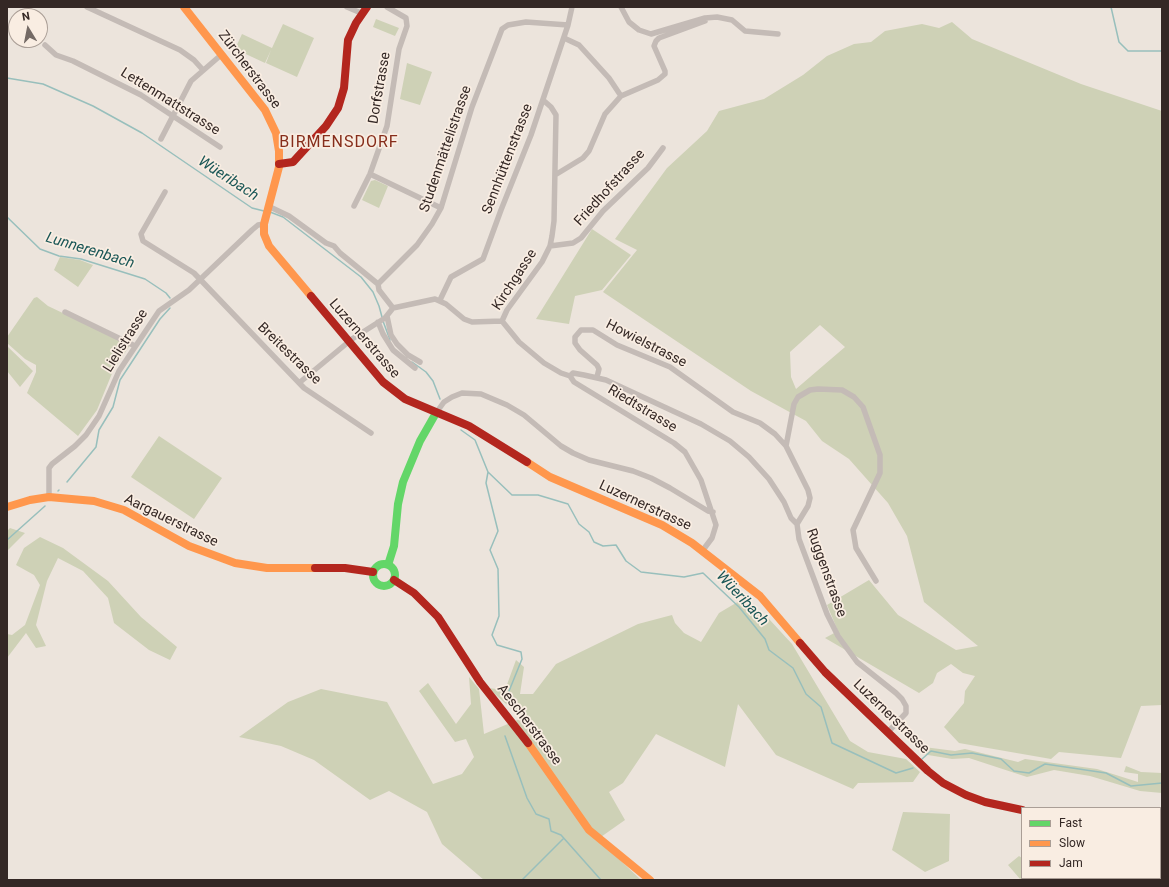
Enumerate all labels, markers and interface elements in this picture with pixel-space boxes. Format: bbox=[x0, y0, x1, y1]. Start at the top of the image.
north arrow bbox=[8, 8, 48, 48]
text: N bbox=[21, 10, 31, 24]
street label: Zürcherstrasse bbox=[214, 28, 284, 112]
street label: Dorfstrasse bbox=[365, 51, 395, 125]
street label: Lettenmattstrasse bbox=[117, 65, 223, 139]
street label: Studenmättelistrasse bbox=[416, 84, 476, 214]
street label: Sennhüttenstrasse bbox=[479, 102, 537, 216]
district label: BIRMENSDORF bbox=[279, 133, 399, 153]
street label: Friedhofstrasse bbox=[571, 146, 649, 230]
water label: Wüeribach bbox=[194, 153, 262, 205]
water label: Lunnerenbach bbox=[44, 229, 136, 273]
street label: Kirchgasse bbox=[489, 246, 541, 314]
street label: Luzernerstrasse bbox=[325, 296, 403, 382]
street label: Lielistrasse bbox=[100, 306, 152, 376]
street label: Howielstrasse bbox=[603, 316, 689, 372]
street label: Breitestrasse bbox=[254, 319, 324, 389]
street label: Riedtstrasse bbox=[604, 382, 680, 436]
street label: Luzernerstrasse bbox=[596, 477, 694, 535]
street label: Aargauerstrasse bbox=[121, 491, 221, 551]
street label: Ruggenstrasse bbox=[802, 526, 850, 620]
water label: Wüeribach bbox=[712, 568, 772, 630]
street label: Luzernerstrasse bbox=[849, 676, 933, 758]
street label: Aescherstrasse bbox=[493, 681, 565, 769]
legend bbox=[1021, 807, 1161, 879]
text: Fast bbox=[1059, 816, 1082, 830]
text: Slow bbox=[1059, 836, 1085, 850]
text: Jam bbox=[1059, 856, 1083, 870]

